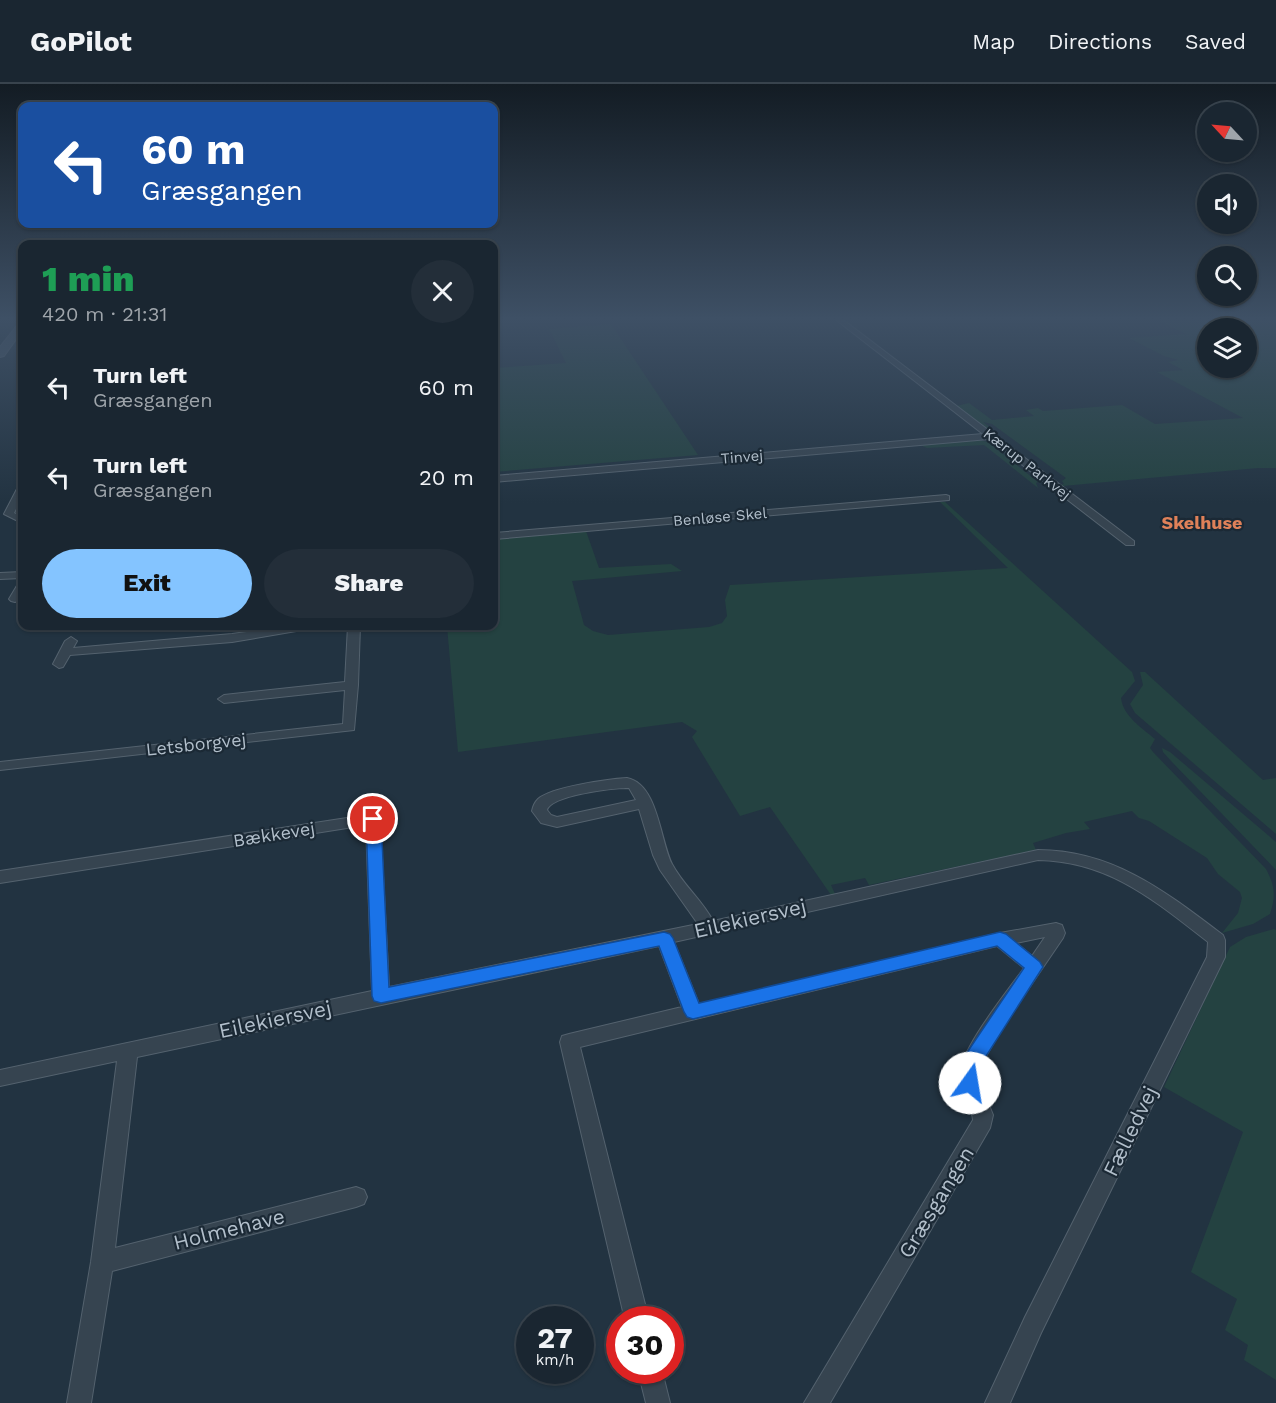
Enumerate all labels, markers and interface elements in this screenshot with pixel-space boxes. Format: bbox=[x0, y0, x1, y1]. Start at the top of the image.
text: GoPilot bbox=[30, 25, 132, 58]
text: Map bbox=[972, 29, 1015, 54]
text: Directions bbox=[1048, 29, 1152, 54]
text: Saved bbox=[1185, 29, 1246, 54]
north arrow bbox=[1197, 102, 1257, 162]
map controls bbox=[1197, 102, 1257, 378]
text: 60 m bbox=[141, 125, 245, 174]
icon: left bbox=[42, 126, 120, 204]
button: sound bbox=[1197, 174, 1257, 234]
text: Græsgangen bbox=[141, 175, 303, 207]
button: search bbox=[1197, 246, 1257, 306]
text: 1 min bbox=[42, 258, 135, 300]
button: close bbox=[411, 260, 474, 323]
text: 420 m · 21:31 bbox=[42, 302, 167, 326]
button: layers bbox=[1197, 318, 1257, 378]
text: Turn left bbox=[93, 363, 187, 388]
icon: left bbox=[42, 371, 75, 404]
text: 60 m bbox=[418, 375, 474, 400]
text: Græsgangen bbox=[93, 388, 213, 412]
street label: Kærup Parkvej bbox=[980, 424, 1074, 504]
street label: Tinvej bbox=[720, 446, 764, 468]
text: Turn left bbox=[93, 453, 187, 478]
icon: left bbox=[42, 461, 75, 494]
text: 20 m bbox=[419, 465, 474, 490]
text: Græsgangen bbox=[93, 478, 213, 502]
street label: Benløse Skel bbox=[672, 504, 768, 530]
district label: Skelhuse bbox=[1162, 512, 1242, 533]
button: Exit bbox=[42, 549, 252, 618]
button: Share bbox=[264, 549, 474, 618]
street label: Letsborgvej bbox=[145, 728, 247, 760]
pin bbox=[347, 793, 398, 844]
icon: arrive bbox=[356, 802, 389, 835]
street label: Bækkevej bbox=[232, 817, 316, 851]
street label: Eilekiersvej bbox=[691, 893, 809, 943]
street label: Eilekiersvej bbox=[216, 995, 334, 1043]
position arrow bbox=[938, 1051, 1002, 1115]
street label: Fælledvej bbox=[1097, 1082, 1163, 1180]
street label: Græsgangen bbox=[893, 1142, 979, 1262]
street label: Holmehave bbox=[171, 1203, 287, 1255]
speed limit sign: 30 bbox=[606, 1306, 684, 1384]
text: 27 bbox=[537, 1320, 573, 1355]
text: km/h bbox=[536, 1351, 574, 1369]

